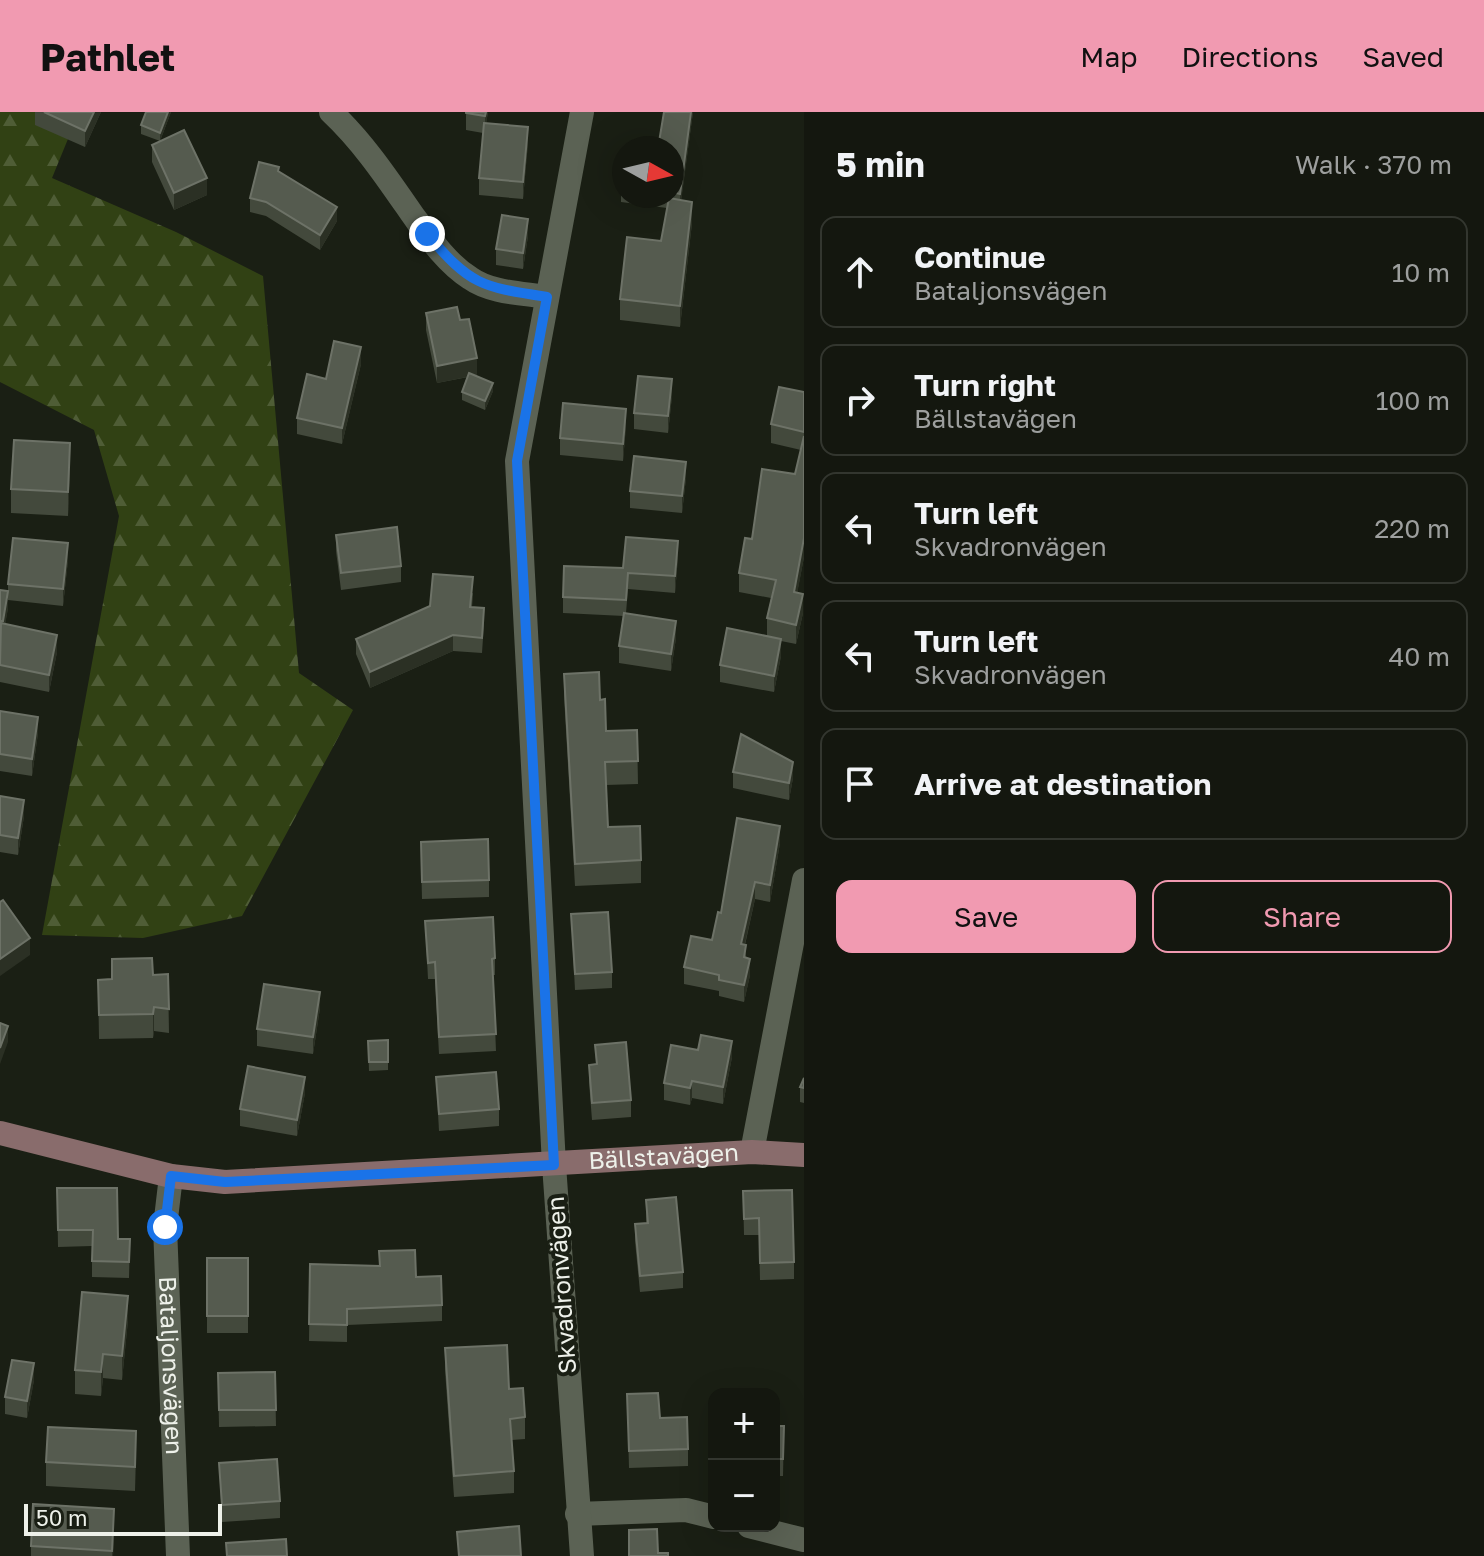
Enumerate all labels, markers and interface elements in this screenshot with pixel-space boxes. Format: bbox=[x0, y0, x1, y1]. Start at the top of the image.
text: Pathlet bbox=[40, 34, 175, 79]
text: Map bbox=[1080, 40, 1137, 73]
text: Directions bbox=[1181, 40, 1318, 73]
text: Saved bbox=[1362, 40, 1444, 73]
north arrow bbox=[612, 136, 684, 208]
text: 5 min bbox=[836, 144, 925, 184]
text: Walk · 370 m bbox=[1295, 149, 1452, 180]
route end bbox=[409, 216, 445, 252]
text: Continue bbox=[914, 239, 1045, 275]
icon: ahead bbox=[838, 250, 882, 294]
text: 10 m bbox=[1392, 257, 1450, 288]
text: Bataljonsvägen bbox=[914, 275, 1107, 306]
text: Turn right bbox=[914, 367, 1056, 403]
icon: right bbox=[838, 378, 882, 422]
text: 100 m bbox=[1376, 385, 1450, 416]
text: Bällstavägen bbox=[914, 403, 1077, 434]
text: Turn left bbox=[914, 495, 1039, 531]
icon: left bbox=[838, 506, 882, 550]
text: 220 m bbox=[1374, 513, 1450, 544]
text: Skvadronvägen bbox=[914, 531, 1107, 562]
text: Turn left bbox=[914, 623, 1039, 659]
icon: left bbox=[838, 634, 882, 678]
text: 40 m bbox=[1389, 641, 1450, 672]
text: Skvadronvägen bbox=[914, 659, 1107, 690]
icon: arrive bbox=[838, 762, 882, 806]
text: Arrive at destination bbox=[914, 766, 1211, 802]
button: Save bbox=[836, 880, 1136, 953]
button: Share bbox=[1152, 880, 1452, 953]
street label: Bällstavägen bbox=[588, 1137, 739, 1174]
street label: Skvadronvägen bbox=[540, 1195, 581, 1375]
route start bbox=[147, 1209, 183, 1245]
street label: Bataljonsvägen bbox=[154, 1276, 190, 1455]
map controls bbox=[708, 1388, 780, 1532]
button: + bbox=[708, 1388, 780, 1460]
button: − bbox=[708, 1460, 780, 1532]
scale bar bbox=[24, 1500, 222, 1536]
text: 50 m bbox=[36, 1504, 87, 1531]

